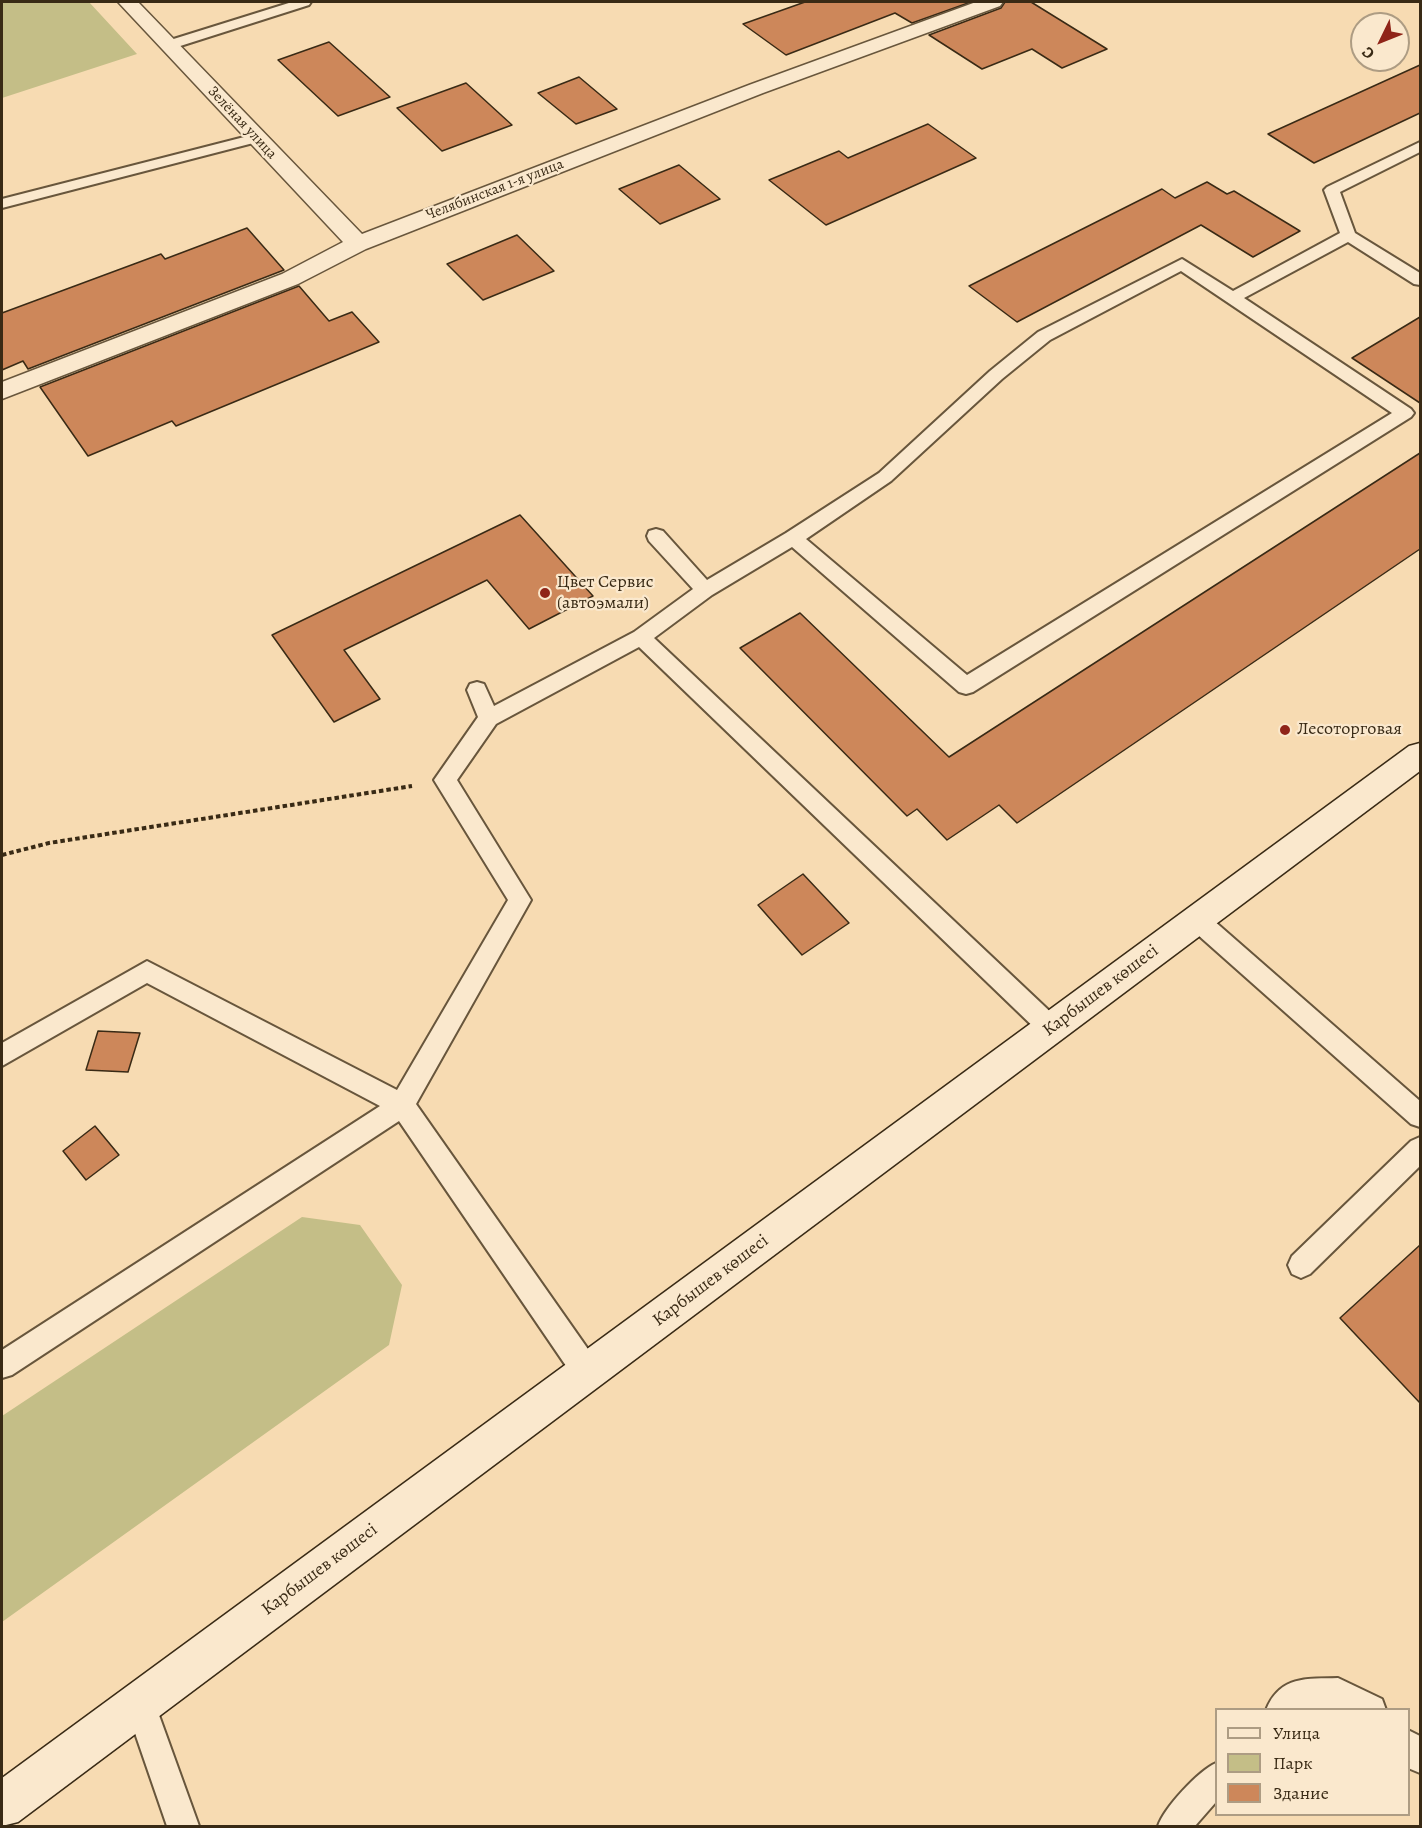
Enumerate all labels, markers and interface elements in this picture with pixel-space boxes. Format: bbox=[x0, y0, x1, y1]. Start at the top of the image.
north arrow bbox=[1350, 12, 1410, 72]
text: С bbox=[1357, 42, 1380, 64]
street label: Зелёная улица bbox=[204, 83, 280, 163]
street label: Челябинская 1-я улица bbox=[424, 155, 566, 225]
place label: Цвет Сервис (автоэмали) bbox=[557, 572, 654, 614]
marker: Цвет Сервис (автоэмали) bbox=[538, 586, 552, 600]
place label: Лесоторговая bbox=[1297, 719, 1402, 741]
marker: Лесоторговая bbox=[1278, 723, 1292, 737]
street label: Карбышев көшесі bbox=[1039, 940, 1163, 1042]
street label: Карбышев көшесі bbox=[649, 1230, 773, 1332]
street label: Карбышев көшесі bbox=[258, 1519, 382, 1621]
legend bbox=[1215, 1708, 1410, 1816]
text: Улица bbox=[1273, 1721, 1320, 1745]
text: Парк bbox=[1273, 1751, 1313, 1775]
text: Здание bbox=[1273, 1781, 1329, 1805]

